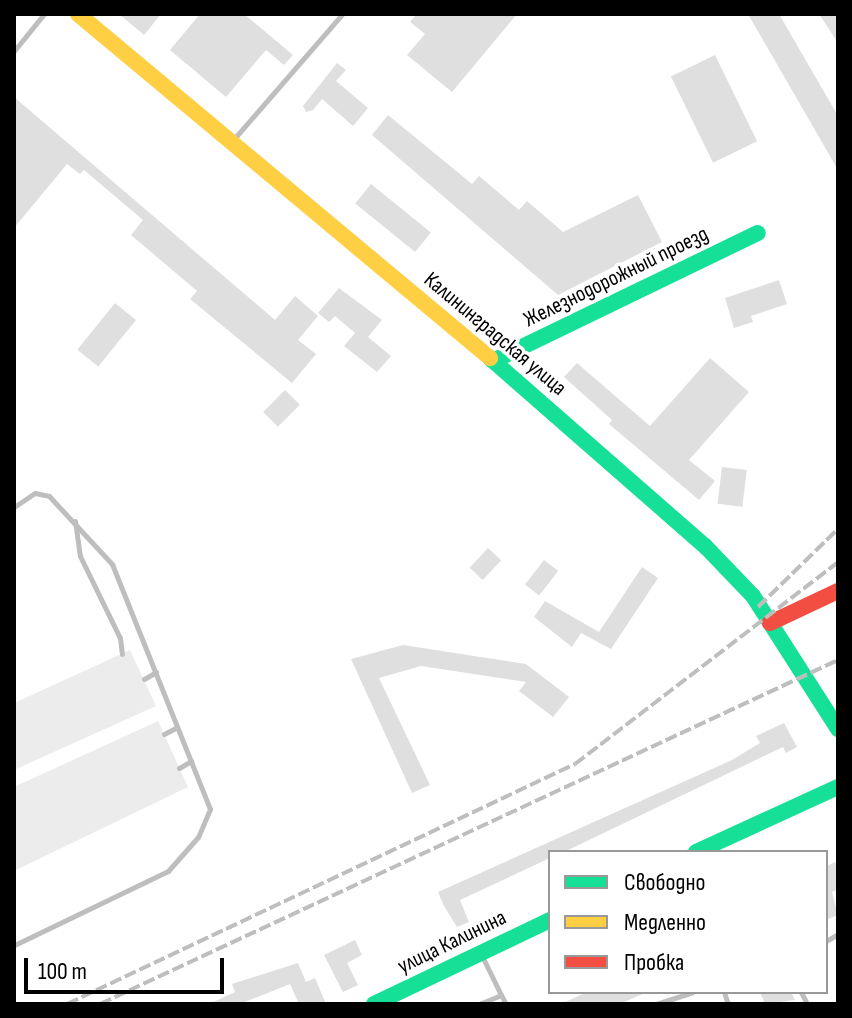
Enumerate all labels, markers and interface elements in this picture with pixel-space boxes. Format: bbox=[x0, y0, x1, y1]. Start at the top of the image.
street label: Железнодорожный проезд bbox=[519, 221, 713, 333]
street label: Калининградская улица bbox=[418, 267, 572, 401]
legend bbox=[548, 850, 828, 994]
text: Свободно bbox=[624, 868, 705, 897]
street label: улица Калинина bbox=[393, 904, 511, 980]
text: Медленно bbox=[624, 908, 706, 937]
scale bar bbox=[28, 942, 228, 992]
text: Пробка bbox=[624, 948, 684, 977]
text: 100 m bbox=[38, 957, 87, 986]

